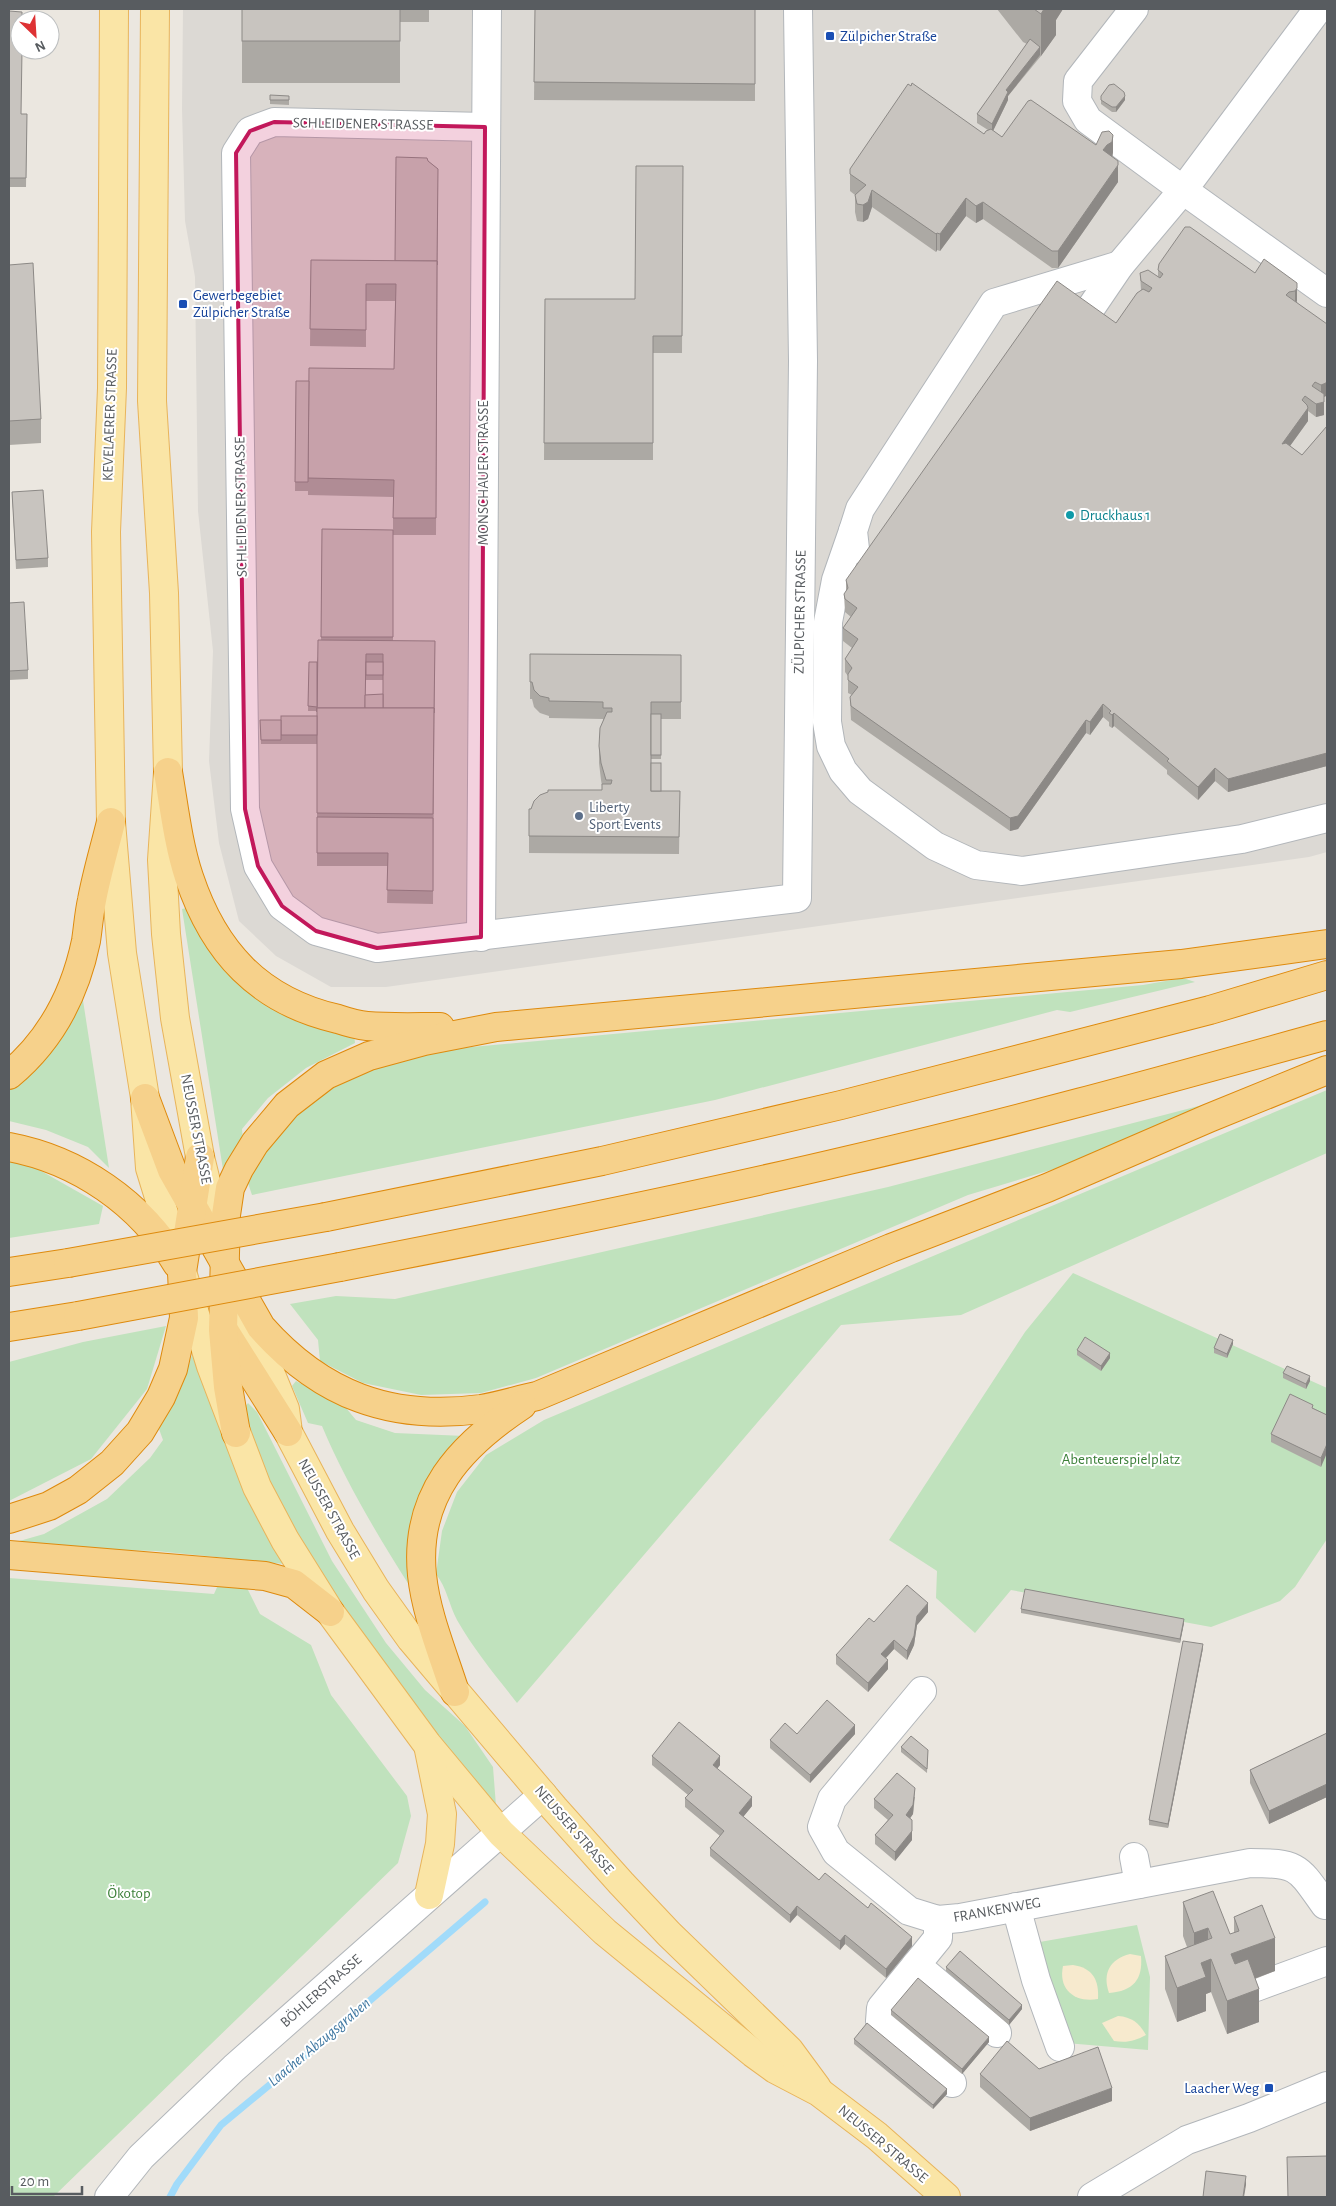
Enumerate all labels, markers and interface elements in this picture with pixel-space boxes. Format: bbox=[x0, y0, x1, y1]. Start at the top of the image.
north arrow bbox=[10, 10, 60, 60]
place label: Zülpicher Straße bbox=[840, 29, 937, 44]
marker: Zülpicher Straße bbox=[824, 30, 836, 42]
text: N bbox=[33, 37, 47, 54]
street label: SCHLEIDENER STRASSE bbox=[293, 115, 433, 133]
place label: Gewerbegebiet Zülpicher Straße bbox=[193, 288, 290, 320]
marker: Gewerbegebiet Zülpicher Straße bbox=[177, 298, 189, 310]
street label: KEVELAERER STRASSE bbox=[100, 349, 120, 481]
street label: MONSCHAUER STRASSE bbox=[476, 400, 491, 546]
street label: SCHLEIDENER STRASSE bbox=[232, 437, 250, 577]
place label: Druckhaus 1 bbox=[1080, 508, 1150, 523]
marker: Druckhaus 1 bbox=[1064, 509, 1076, 521]
street label: ZÜLPICHER STRASSE bbox=[789, 550, 809, 674]
place label: Liberty Sport Events bbox=[589, 800, 661, 832]
marker: Liberty Sport Events bbox=[573, 810, 585, 822]
street label: NEUSSER STRASSE bbox=[178, 1073, 214, 1185]
park label: Abenteuerspielplatz bbox=[1062, 1452, 1180, 1467]
street label: NEUSSER STRASSE bbox=[295, 1457, 363, 1561]
street label: NEUSSER STRASSE bbox=[532, 1783, 616, 1877]
park label: Ökotop bbox=[107, 1884, 151, 1901]
street label: FRANKENWEG bbox=[952, 1895, 1042, 1925]
street label: BÖHLERSTRASSE bbox=[276, 1950, 364, 2030]
water label: Laacher Abzugsgraben bbox=[265, 1995, 373, 2089]
place label: Laacher Weg bbox=[1184, 2081, 1260, 2096]
marker: Laacher Weg bbox=[1263, 2082, 1275, 2094]
street label: NEUSSER STRASSE bbox=[835, 2102, 931, 2186]
scale bar bbox=[12, 2164, 82, 2196]
text: 20 m bbox=[20, 2174, 49, 2189]

